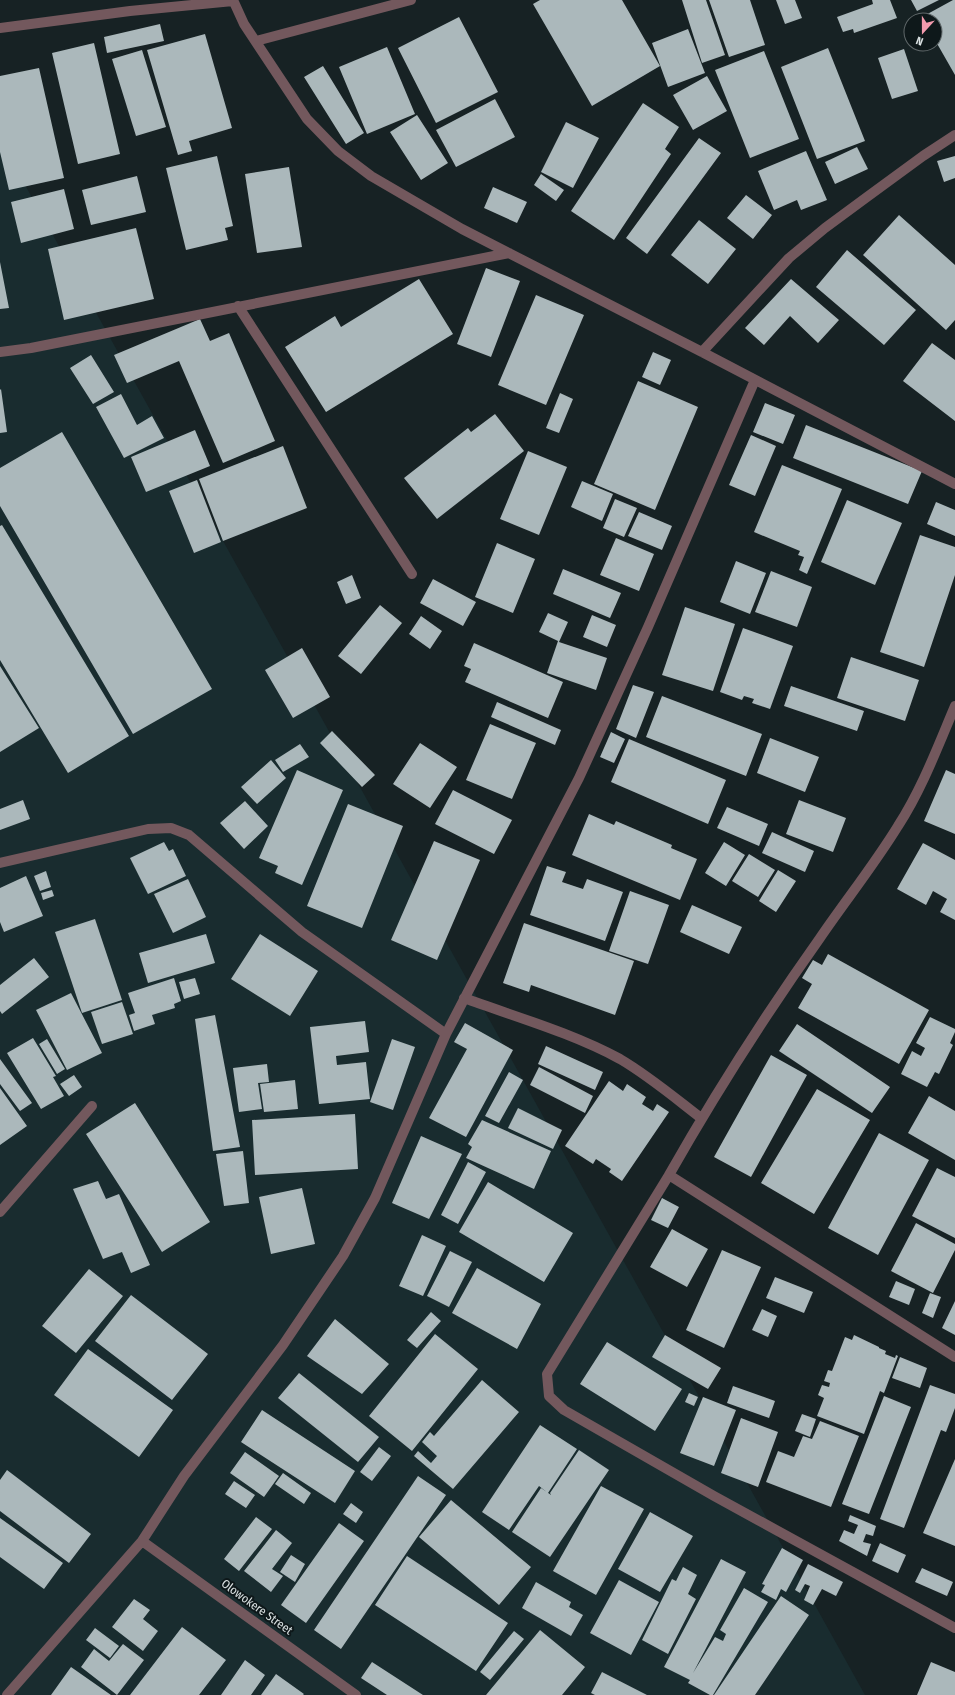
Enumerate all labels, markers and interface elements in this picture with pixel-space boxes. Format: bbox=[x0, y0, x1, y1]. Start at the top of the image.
north arrow bbox=[903, 12, 943, 52]
text: N bbox=[914, 34, 925, 48]
street label: Olowokere Street bbox=[219, 1576, 295, 1638]

